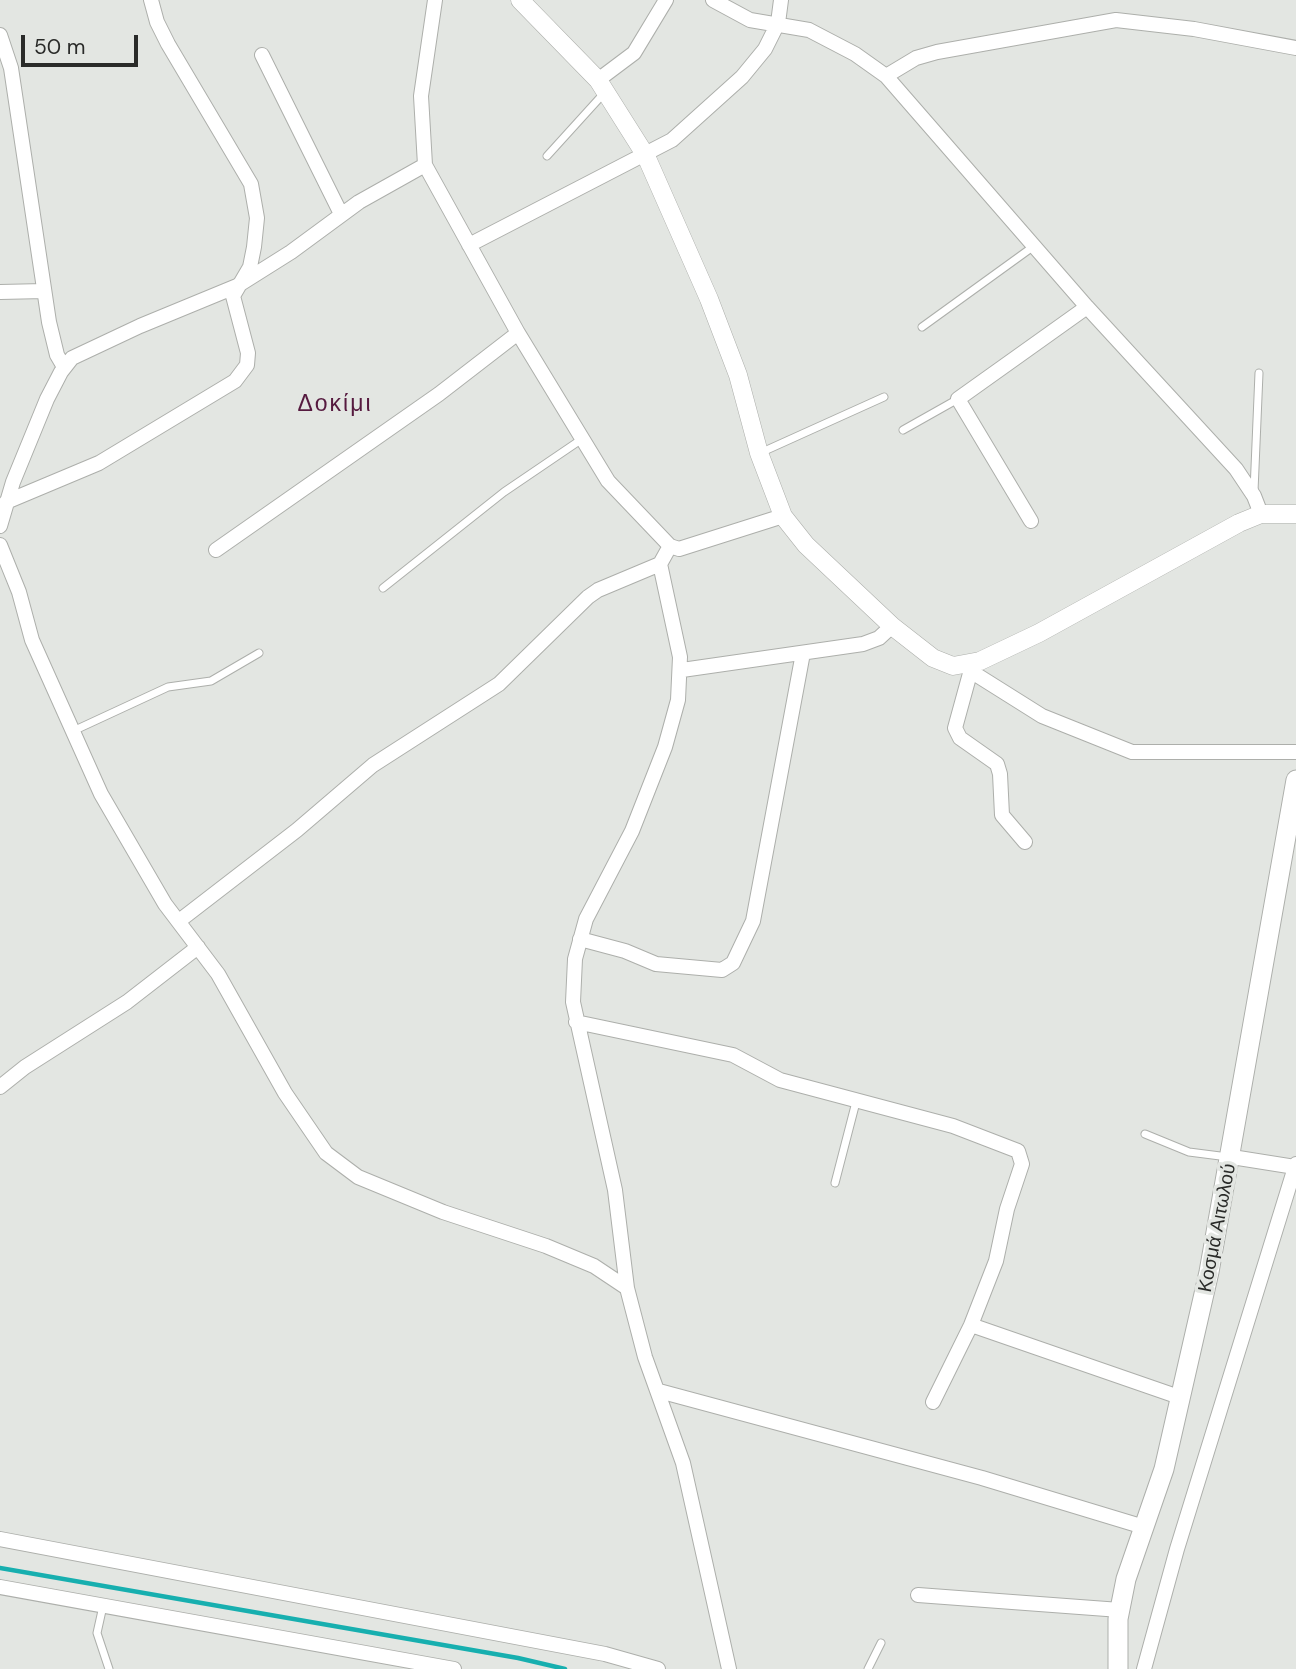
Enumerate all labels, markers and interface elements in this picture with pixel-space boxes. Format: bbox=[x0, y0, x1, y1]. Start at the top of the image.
scale bar bbox=[24, 21, 142, 65]
text: 50 m bbox=[34, 33, 85, 61]
district label: Δοκίμι bbox=[298, 391, 372, 419]
street label: Κοσμά Αιτωλού bbox=[1194, 1162, 1242, 1294]

